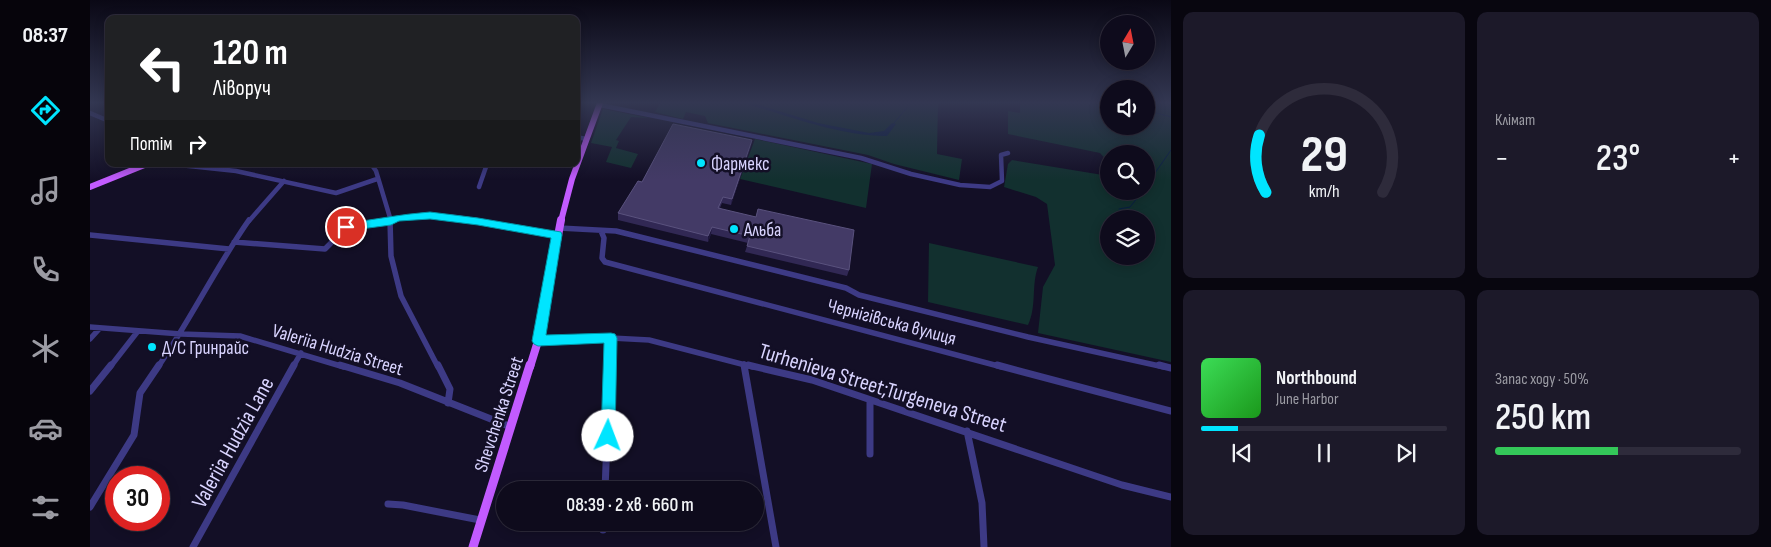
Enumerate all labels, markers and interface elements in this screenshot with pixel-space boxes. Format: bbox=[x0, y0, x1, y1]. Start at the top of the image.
north arrow bbox=[1100, 15, 1155, 70]
map controls bbox=[1100, 15, 1155, 265]
text: 08:37 bbox=[22, 22, 68, 49]
text: 120 m bbox=[213, 32, 288, 75]
icon: left bbox=[130, 35, 195, 100]
text: Ліворуч bbox=[213, 75, 271, 102]
button: sound bbox=[1100, 80, 1155, 135]
icon: directions bbox=[28, 93, 63, 128]
text: Клімат bbox=[1495, 111, 1535, 130]
text: 29 bbox=[1300, 124, 1348, 187]
icon: right bbox=[183, 130, 211, 158]
text: Потім bbox=[130, 133, 173, 156]
text: 23° bbox=[1596, 136, 1640, 181]
text: − bbox=[1495, 142, 1509, 175]
text: + bbox=[1727, 142, 1741, 175]
button: search bbox=[1100, 145, 1155, 200]
place label: Фармекс bbox=[711, 153, 770, 176]
marker: Фармекс bbox=[695, 157, 707, 169]
icon: music bbox=[28, 173, 63, 208]
text: km/h bbox=[1309, 181, 1339, 202]
pin bbox=[325, 206, 367, 248]
button: layers bbox=[1100, 210, 1155, 265]
icon: arrive bbox=[332, 213, 360, 241]
place label: Альба bbox=[743, 219, 781, 242]
marker: Альба bbox=[728, 223, 740, 235]
icon: phone bbox=[28, 252, 63, 287]
street label: Чернігівська вулиця bbox=[825, 294, 959, 351]
street label: Valeriia Hudzia Street bbox=[269, 320, 406, 381]
icon: climate bbox=[28, 331, 63, 366]
place label: Д/С Гринрайс bbox=[162, 337, 249, 360]
street label: Turhenieva Street;Turgeneva Street bbox=[755, 338, 1010, 439]
marker: Д/С Гринрайс bbox=[146, 341, 158, 353]
street label: Shevchenka Street bbox=[470, 354, 529, 475]
text: Northbound bbox=[1276, 367, 1357, 390]
text: Запас ходу · 50% bbox=[1495, 370, 1589, 389]
street label: Valeriia Hudzia Lane bbox=[186, 373, 280, 513]
text: June Harbor bbox=[1276, 390, 1339, 409]
text: 250 km bbox=[1495, 395, 1591, 440]
position arrow bbox=[581, 409, 633, 461]
icon: car bbox=[28, 411, 63, 446]
icon: previous bbox=[1228, 439, 1256, 467]
icon: pause bbox=[1310, 439, 1338, 467]
icon: next bbox=[1392, 439, 1420, 467]
speed limit sign: 30 bbox=[105, 466, 170, 531]
icon: filters bbox=[28, 490, 63, 525]
text: 08:39 · 2 хв · 660 m bbox=[566, 494, 694, 517]

